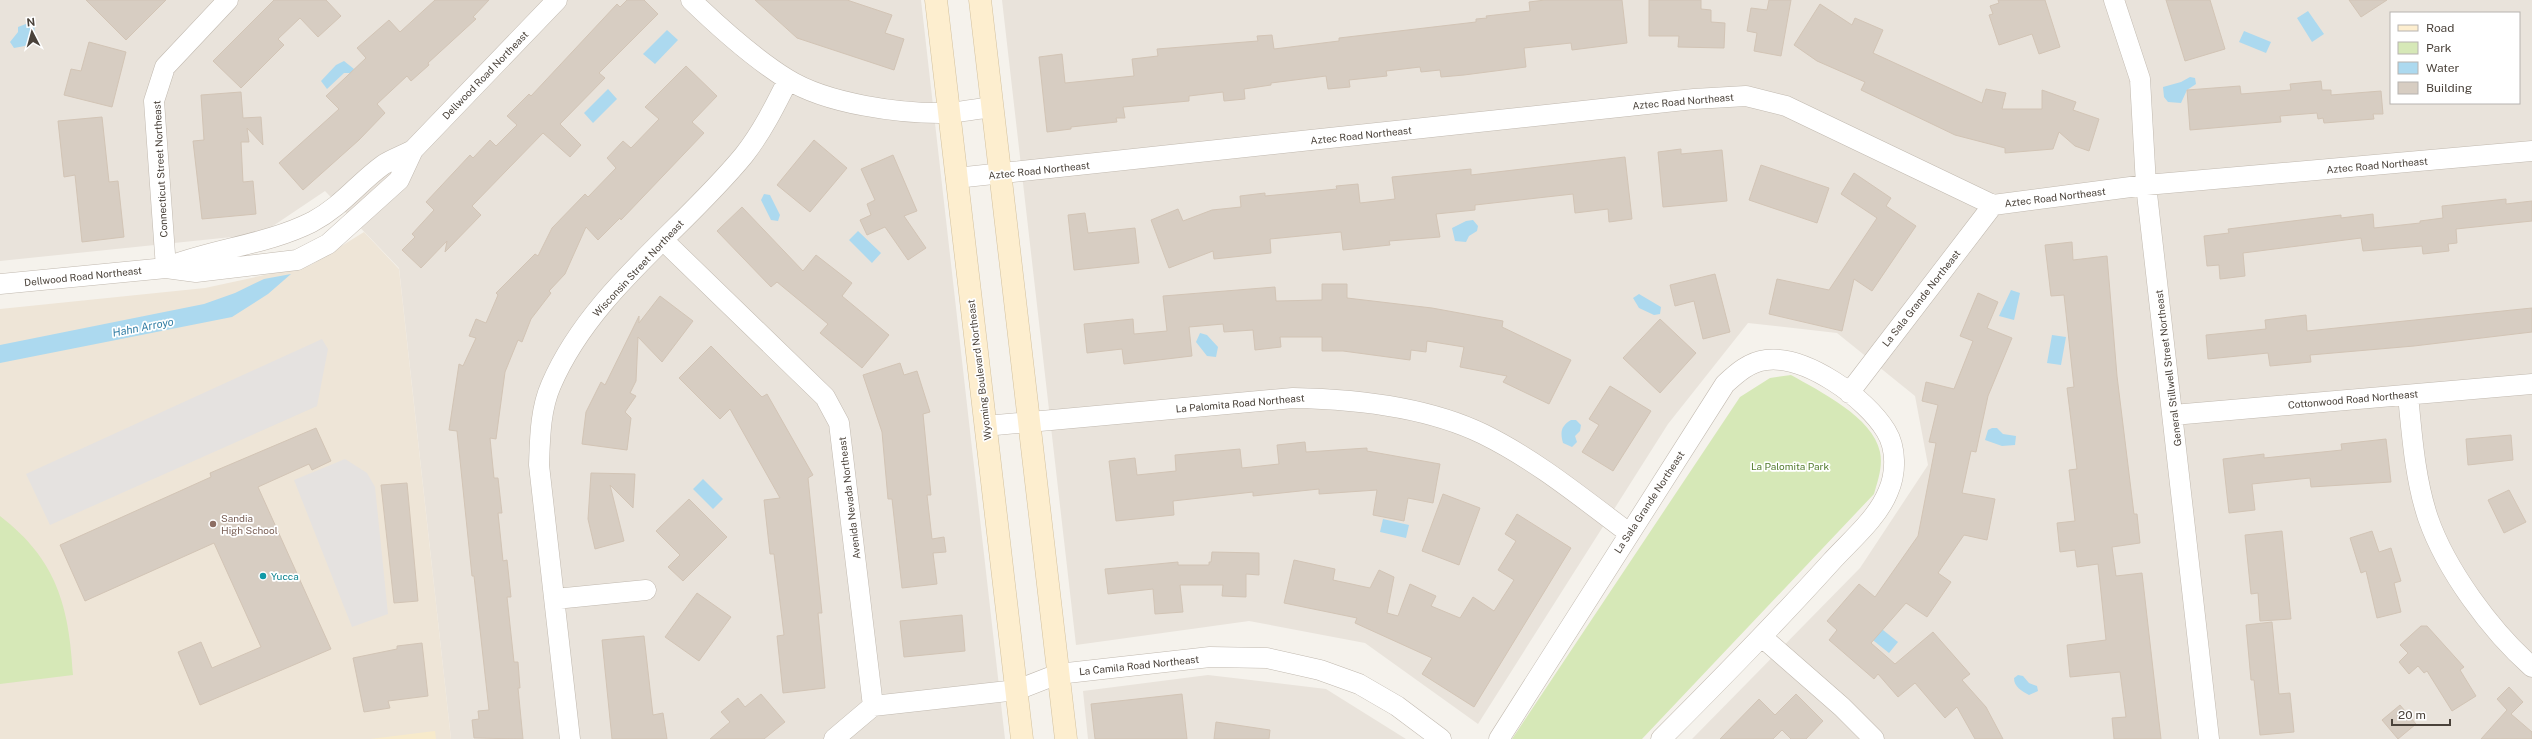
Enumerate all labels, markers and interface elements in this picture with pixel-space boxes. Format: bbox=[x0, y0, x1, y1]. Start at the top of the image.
north arrow bbox=[12, 12, 52, 52]
legend bbox=[2390, 12, 2520, 104]
text: N bbox=[26, 16, 36, 28]
text: Road bbox=[2426, 21, 2454, 35]
street label: Dellwood Road Northeast bbox=[440, 28, 530, 122]
text: Park bbox=[2426, 41, 2452, 55]
text: Water bbox=[2426, 61, 2460, 75]
text: Building bbox=[2426, 81, 2472, 95]
street label: Aztec Road Northeast bbox=[1632, 91, 1734, 111]
street label: Connecticut Street Northeast bbox=[150, 100, 170, 238]
street label: Aztec Road Northeast bbox=[1310, 124, 1412, 146]
street label: Aztec Road Northeast bbox=[2326, 155, 2428, 175]
street label: Aztec Road Northeast bbox=[988, 159, 1090, 181]
street label: Aztec Road Northeast bbox=[2004, 185, 2106, 209]
street label: Wisconsin Street Northeast bbox=[590, 217, 686, 319]
street label: La Sala Grande Northeast bbox=[1879, 247, 1963, 349]
street label: Dellwood Road Northeast bbox=[24, 264, 143, 288]
street label: General Stillwell Street Northeast bbox=[2152, 289, 2184, 447]
street label: Wyoming Boulevard Northeast bbox=[964, 299, 994, 441]
water label: Hahn Arroyo bbox=[111, 315, 175, 339]
street label: Cottonwood Road Northeast bbox=[2287, 387, 2419, 411]
street label: La Palomita Road Northeast bbox=[1175, 391, 1305, 415]
street label: Avenida Nevada Northeast bbox=[836, 436, 862, 560]
street label: La Sala Grande Northeast bbox=[1611, 449, 1687, 555]
park label: La Palomita Park bbox=[1751, 460, 1829, 472]
place label: Sandia High School bbox=[221, 512, 278, 536]
marker: Sandia High School bbox=[208, 519, 218, 529]
place label: Yucca bbox=[271, 570, 299, 582]
marker: Yucca bbox=[258, 571, 268, 581]
street label: La Camila Road Northeast bbox=[1078, 653, 1200, 677]
scale bar bbox=[2392, 701, 2450, 727]
text: 20 m bbox=[2398, 708, 2426, 722]

